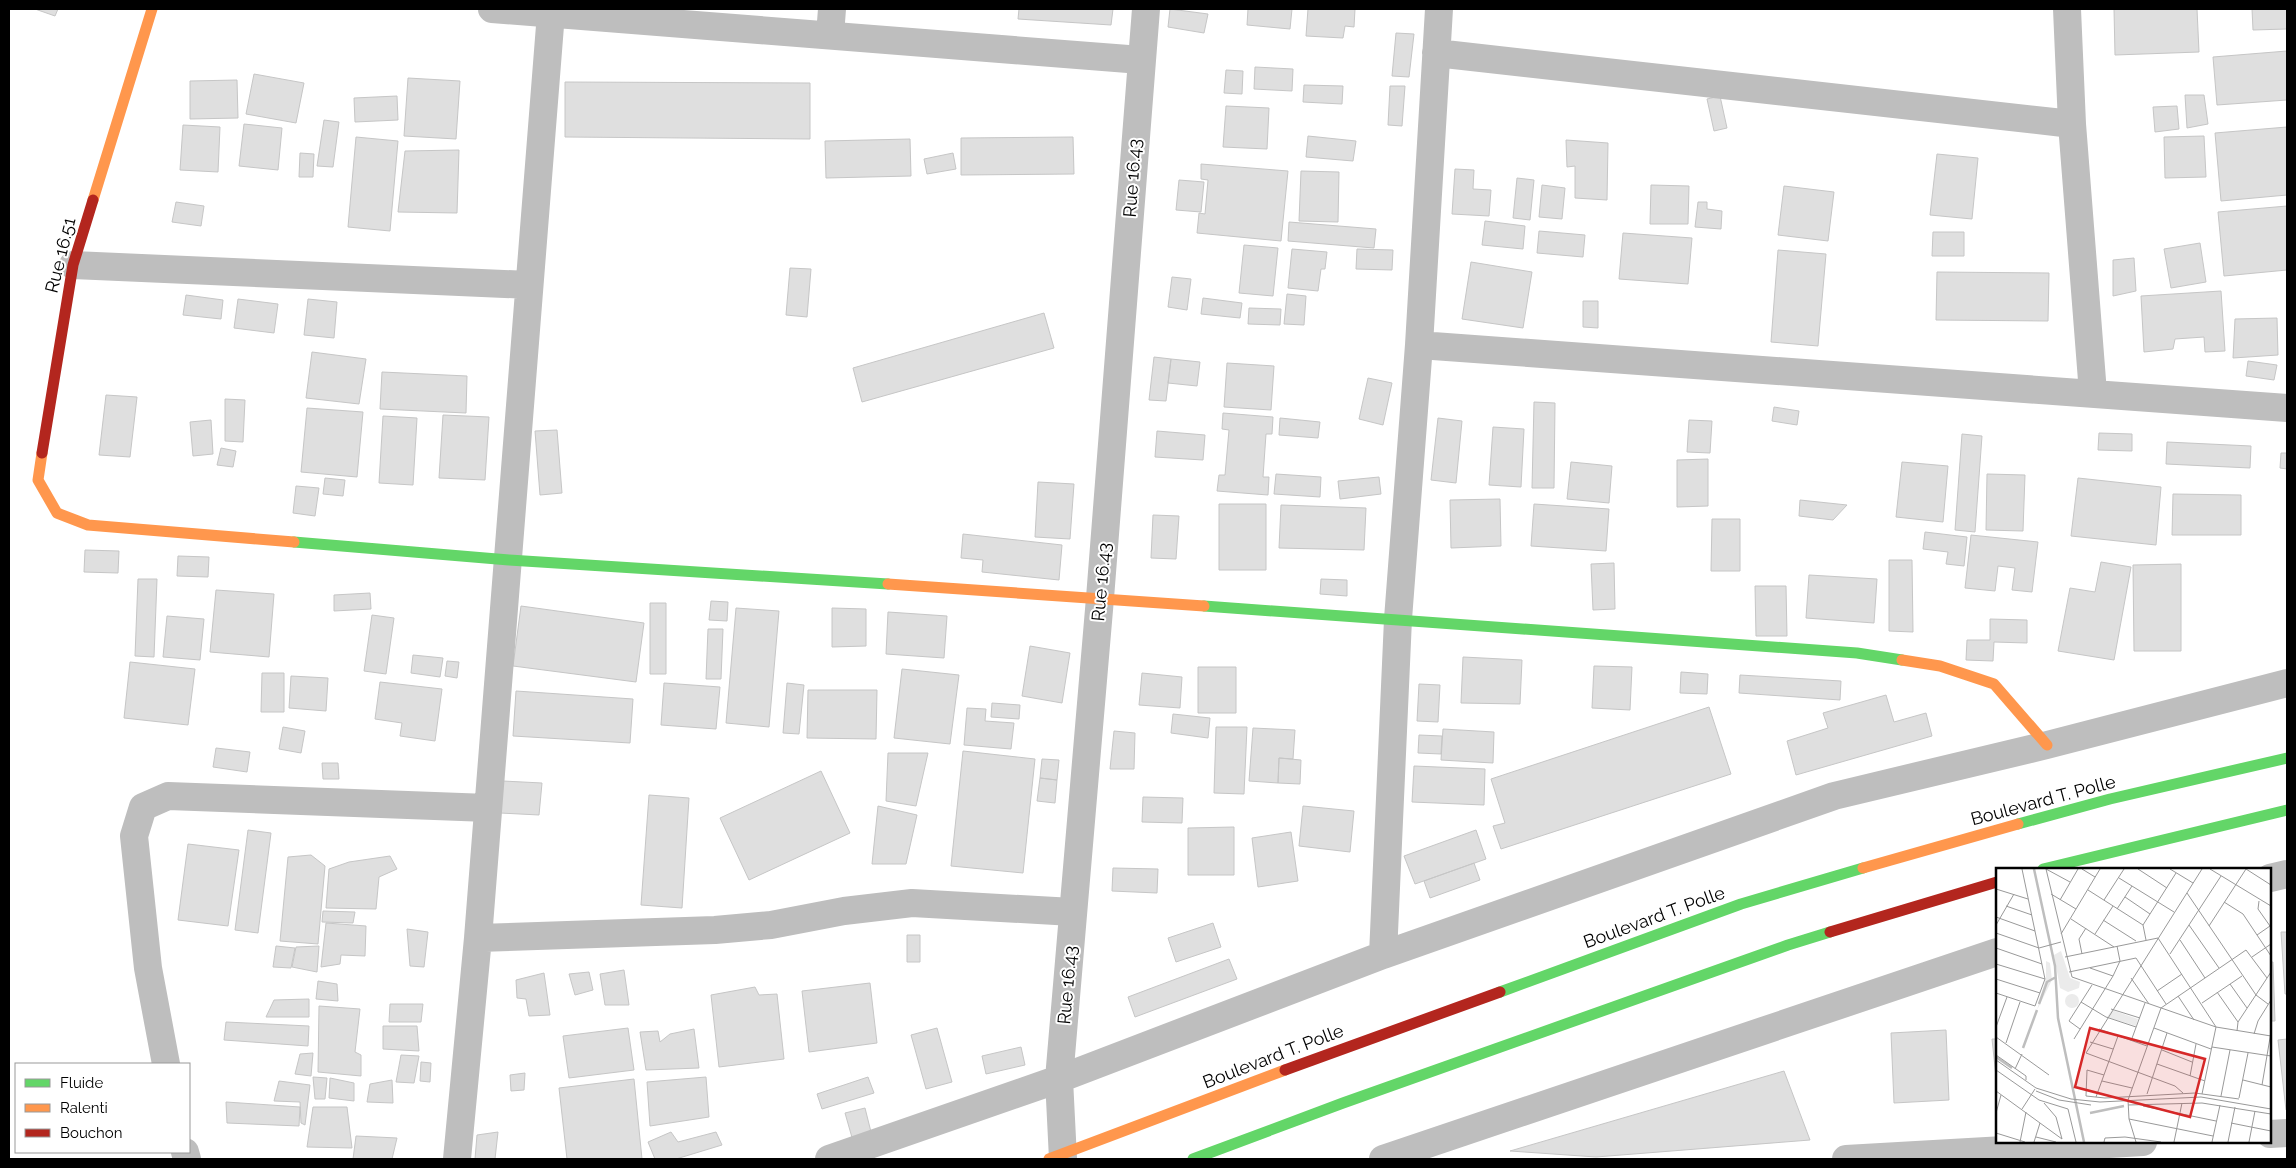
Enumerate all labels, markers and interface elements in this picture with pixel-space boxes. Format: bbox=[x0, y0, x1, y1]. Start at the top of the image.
street label: Rue 16.43 bbox=[1119, 138, 1145, 218]
street label: Rue 16.51 bbox=[41, 215, 80, 295]
street label: Rue 16.43 bbox=[1087, 542, 1115, 622]
street label: Boulevard T. Polle bbox=[1968, 770, 2118, 829]
inset map bbox=[1996, 868, 2271, 1143]
street label: Boulevard T. Polle bbox=[1580, 882, 1728, 952]
street label: Rue 16.43 bbox=[1053, 945, 1081, 1025]
street label: Boulevard T. Polle bbox=[1200, 1019, 1347, 1092]
legend bbox=[15, 1063, 190, 1153]
text: Fluide bbox=[60, 1074, 103, 1092]
text: Ralenti bbox=[60, 1099, 108, 1117]
text: Bouchon bbox=[60, 1124, 122, 1142]

